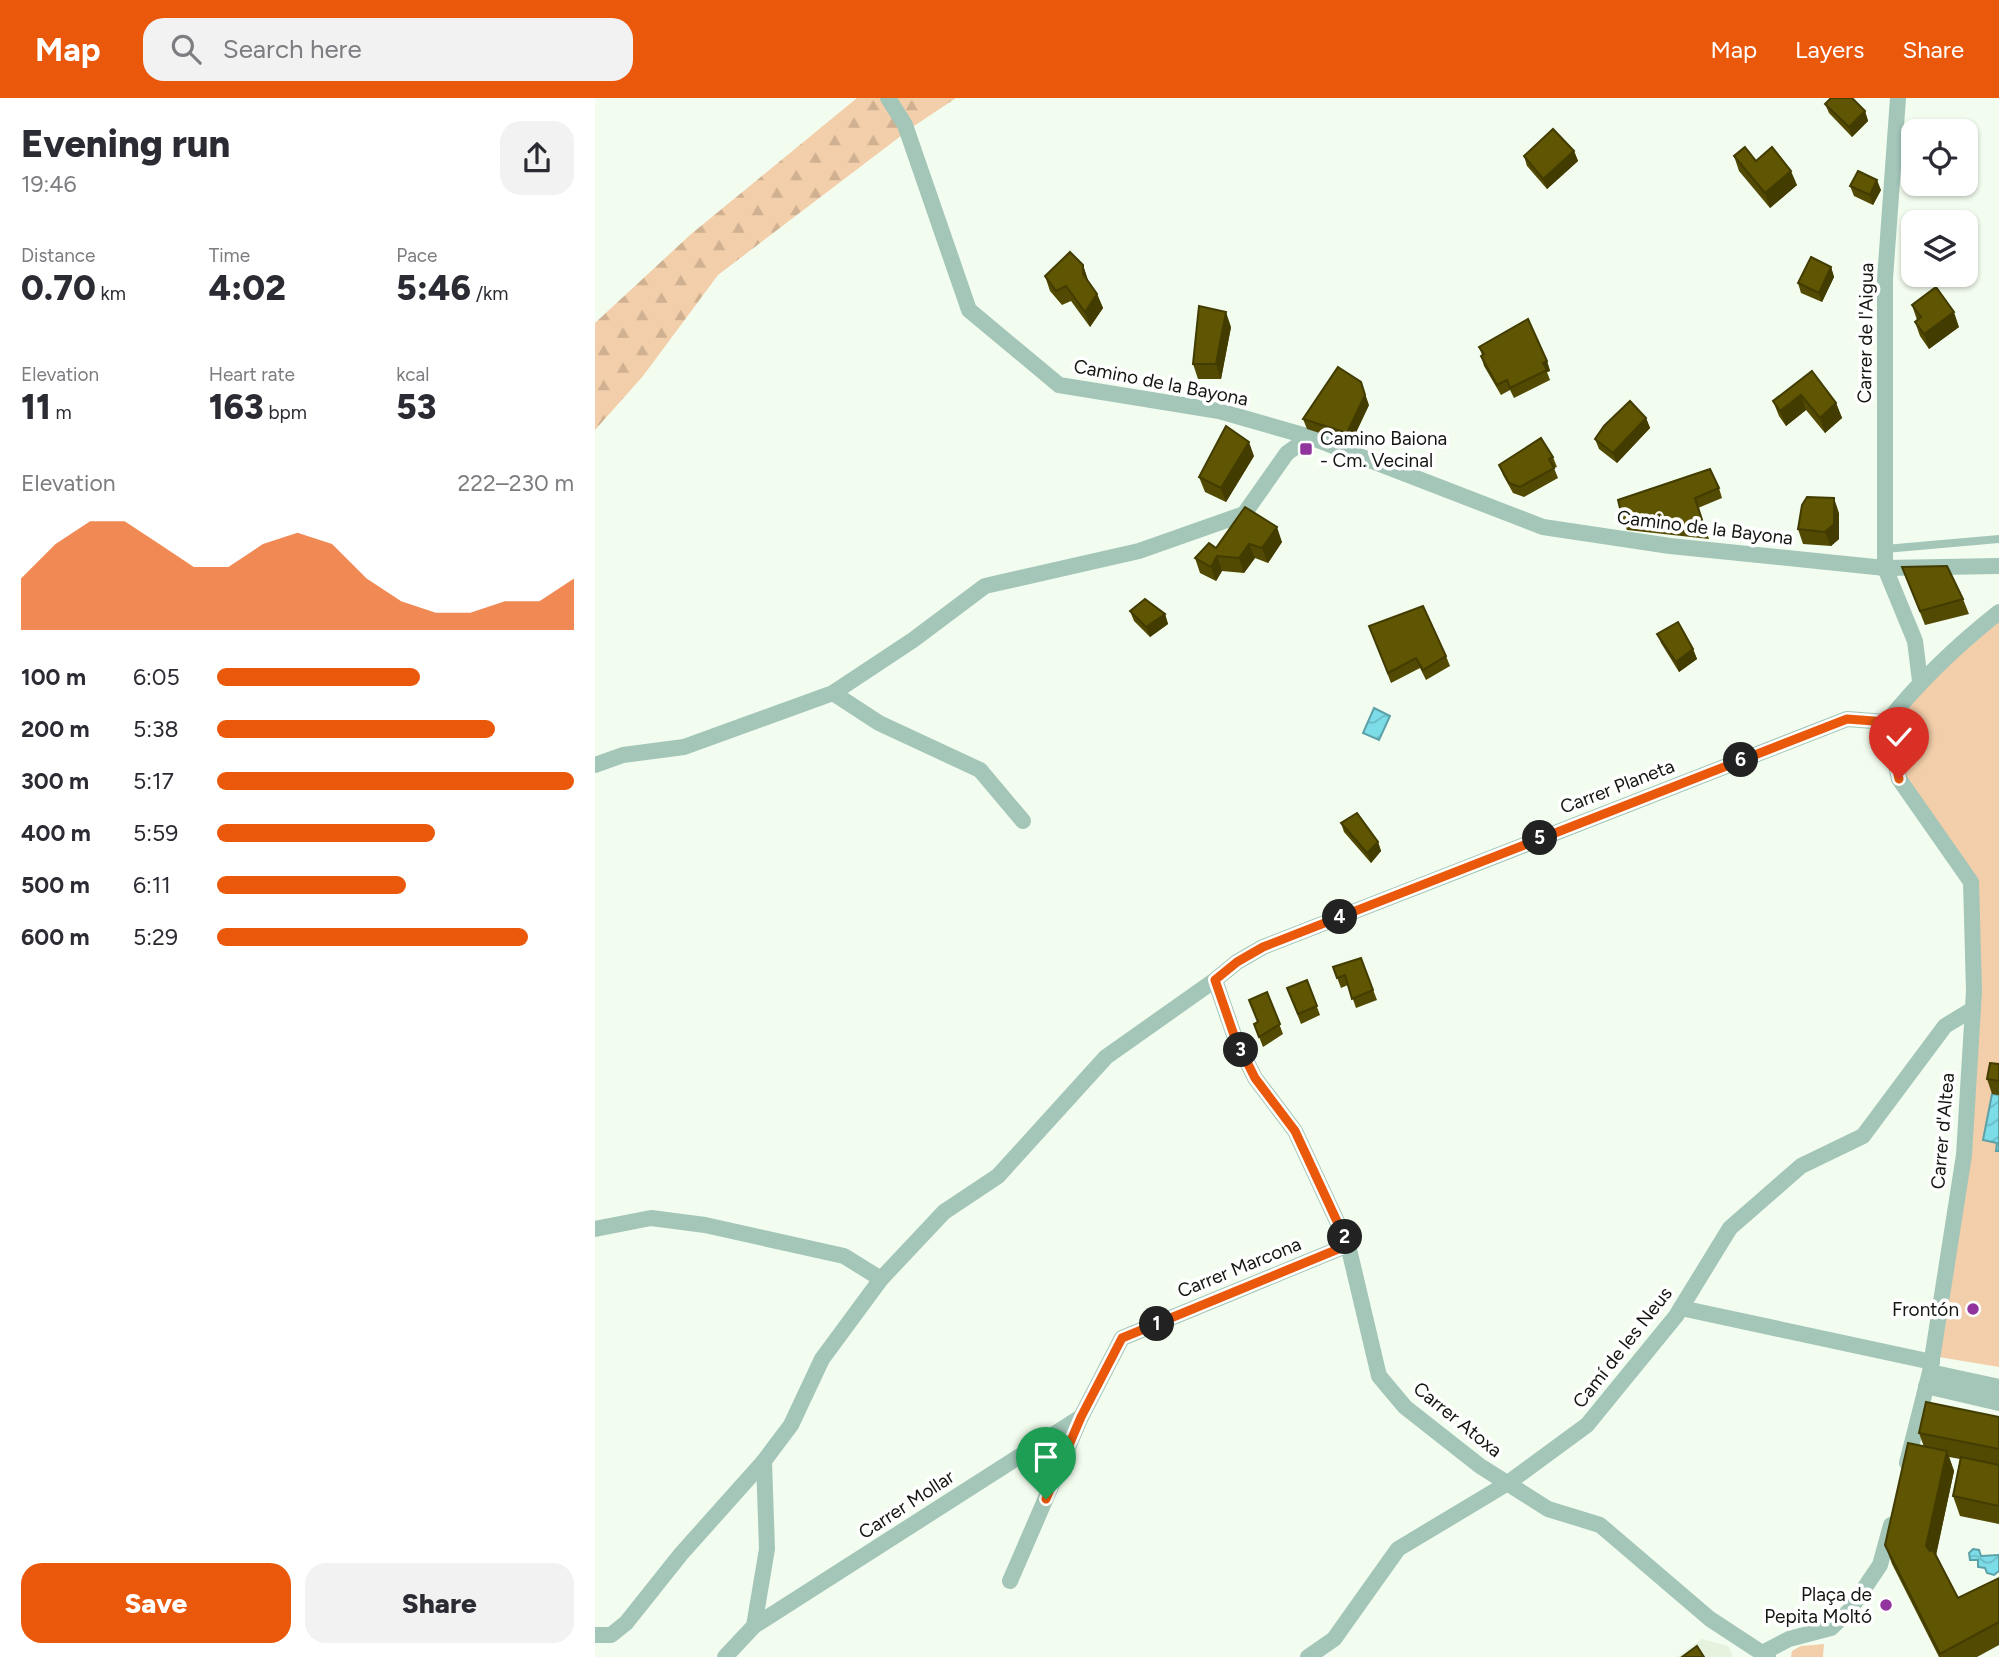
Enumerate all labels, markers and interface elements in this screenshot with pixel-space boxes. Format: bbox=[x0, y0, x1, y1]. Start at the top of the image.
search box bbox=[143, 18, 633, 81]
text: Map bbox=[35, 30, 101, 69]
icon: search bbox=[167, 30, 205, 68]
text: Search here bbox=[223, 33, 362, 65]
text: Map bbox=[1710, 35, 1757, 64]
text: Layers bbox=[1795, 35, 1864, 64]
text: Share bbox=[1902, 35, 1964, 64]
map controls bbox=[1901, 119, 1978, 287]
button: locate bbox=[1901, 119, 1978, 196]
text: Evening run bbox=[21, 121, 230, 167]
button: share bbox=[500, 121, 574, 195]
text: 19:46 bbox=[21, 170, 77, 198]
button: layers bbox=[1901, 210, 1978, 287]
text: Distance bbox=[21, 244, 95, 267]
text: Time bbox=[209, 244, 250, 267]
text: Pace bbox=[396, 244, 437, 267]
street label: Carrer de l'Aigua bbox=[1853, 263, 1878, 404]
text: 0.70 bbox=[21, 267, 96, 309]
text: 4:02 bbox=[209, 267, 286, 309]
text: 5:46 bbox=[396, 267, 471, 309]
text: km bbox=[96, 282, 126, 305]
text: /km bbox=[471, 282, 508, 305]
street label: Camino de la Bayona bbox=[1072, 354, 1250, 411]
text: Elevation bbox=[21, 363, 99, 386]
text: Heart rate bbox=[209, 363, 295, 386]
text: kcal bbox=[396, 363, 430, 386]
text: 11 bbox=[21, 386, 51, 428]
text: 163 bbox=[209, 386, 264, 428]
text: 53 bbox=[396, 386, 436, 428]
text: m bbox=[51, 401, 72, 424]
text: bpm bbox=[264, 401, 307, 424]
place label: Camino Baiona - Cm. Vecinal bbox=[1320, 427, 1447, 472]
marker: Camino Baiona - Cm. Vecinal bbox=[1298, 441, 1314, 457]
text: Elevation bbox=[21, 469, 116, 497]
text: 222–230 m bbox=[457, 469, 574, 497]
street label: Camino de la Bayona bbox=[1616, 505, 1794, 550]
text: 100 m bbox=[21, 663, 86, 691]
text: 6:05 bbox=[133, 663, 180, 691]
pin bbox=[1869, 707, 1929, 779]
text: 200 m bbox=[21, 715, 90, 743]
text: 5:38 bbox=[133, 715, 179, 743]
icon: check bbox=[1880, 718, 1918, 756]
pin: 6 bbox=[1723, 742, 1759, 778]
text: 6 bbox=[1735, 748, 1746, 771]
street label: Carrer Planeta bbox=[1557, 754, 1678, 819]
text: 300 m bbox=[21, 767, 89, 795]
text: 5:17 bbox=[133, 767, 174, 795]
text: 400 m bbox=[21, 819, 91, 847]
text: 5:59 bbox=[133, 819, 178, 847]
pin: 5 bbox=[1523, 820, 1557, 856]
text: 5 bbox=[1534, 826, 1545, 849]
text: 500 m bbox=[21, 871, 90, 899]
text: 6:11 bbox=[133, 871, 171, 899]
pin: 4 bbox=[1323, 900, 1357, 934]
text: 4 bbox=[1333, 905, 1346, 928]
text: 600 m bbox=[21, 923, 90, 951]
text: 5:29 bbox=[133, 923, 178, 951]
pin: 3 bbox=[1223, 1032, 1259, 1068]
text: 3 bbox=[1235, 1038, 1246, 1061]
street label: Carrer d'Altea bbox=[1926, 1072, 1959, 1190]
pin: 2 bbox=[1327, 1220, 1363, 1254]
text: 2 bbox=[1339, 1225, 1350, 1248]
street label: Carrer Marcona bbox=[1174, 1232, 1304, 1303]
street label: Camí de les Neus bbox=[1568, 1282, 1677, 1413]
place label: Frontón bbox=[1892, 1298, 1959, 1321]
marker: Frontón bbox=[1965, 1301, 1981, 1317]
pin: 1 bbox=[1139, 1306, 1175, 1342]
text: 1 bbox=[1152, 1312, 1161, 1335]
street label: Carrer Atoxa bbox=[1409, 1377, 1507, 1462]
pin bbox=[1016, 1427, 1076, 1499]
icon: arrive bbox=[1027, 1438, 1065, 1476]
street label: Carrer Mollar bbox=[854, 1465, 959, 1544]
button: Save bbox=[21, 1563, 291, 1643]
button: Share bbox=[305, 1563, 574, 1643]
place label: Plaça de Pepita Moltó bbox=[1764, 1583, 1872, 1628]
marker: Plaça de Pepita Moltó bbox=[1878, 1597, 1894, 1613]

